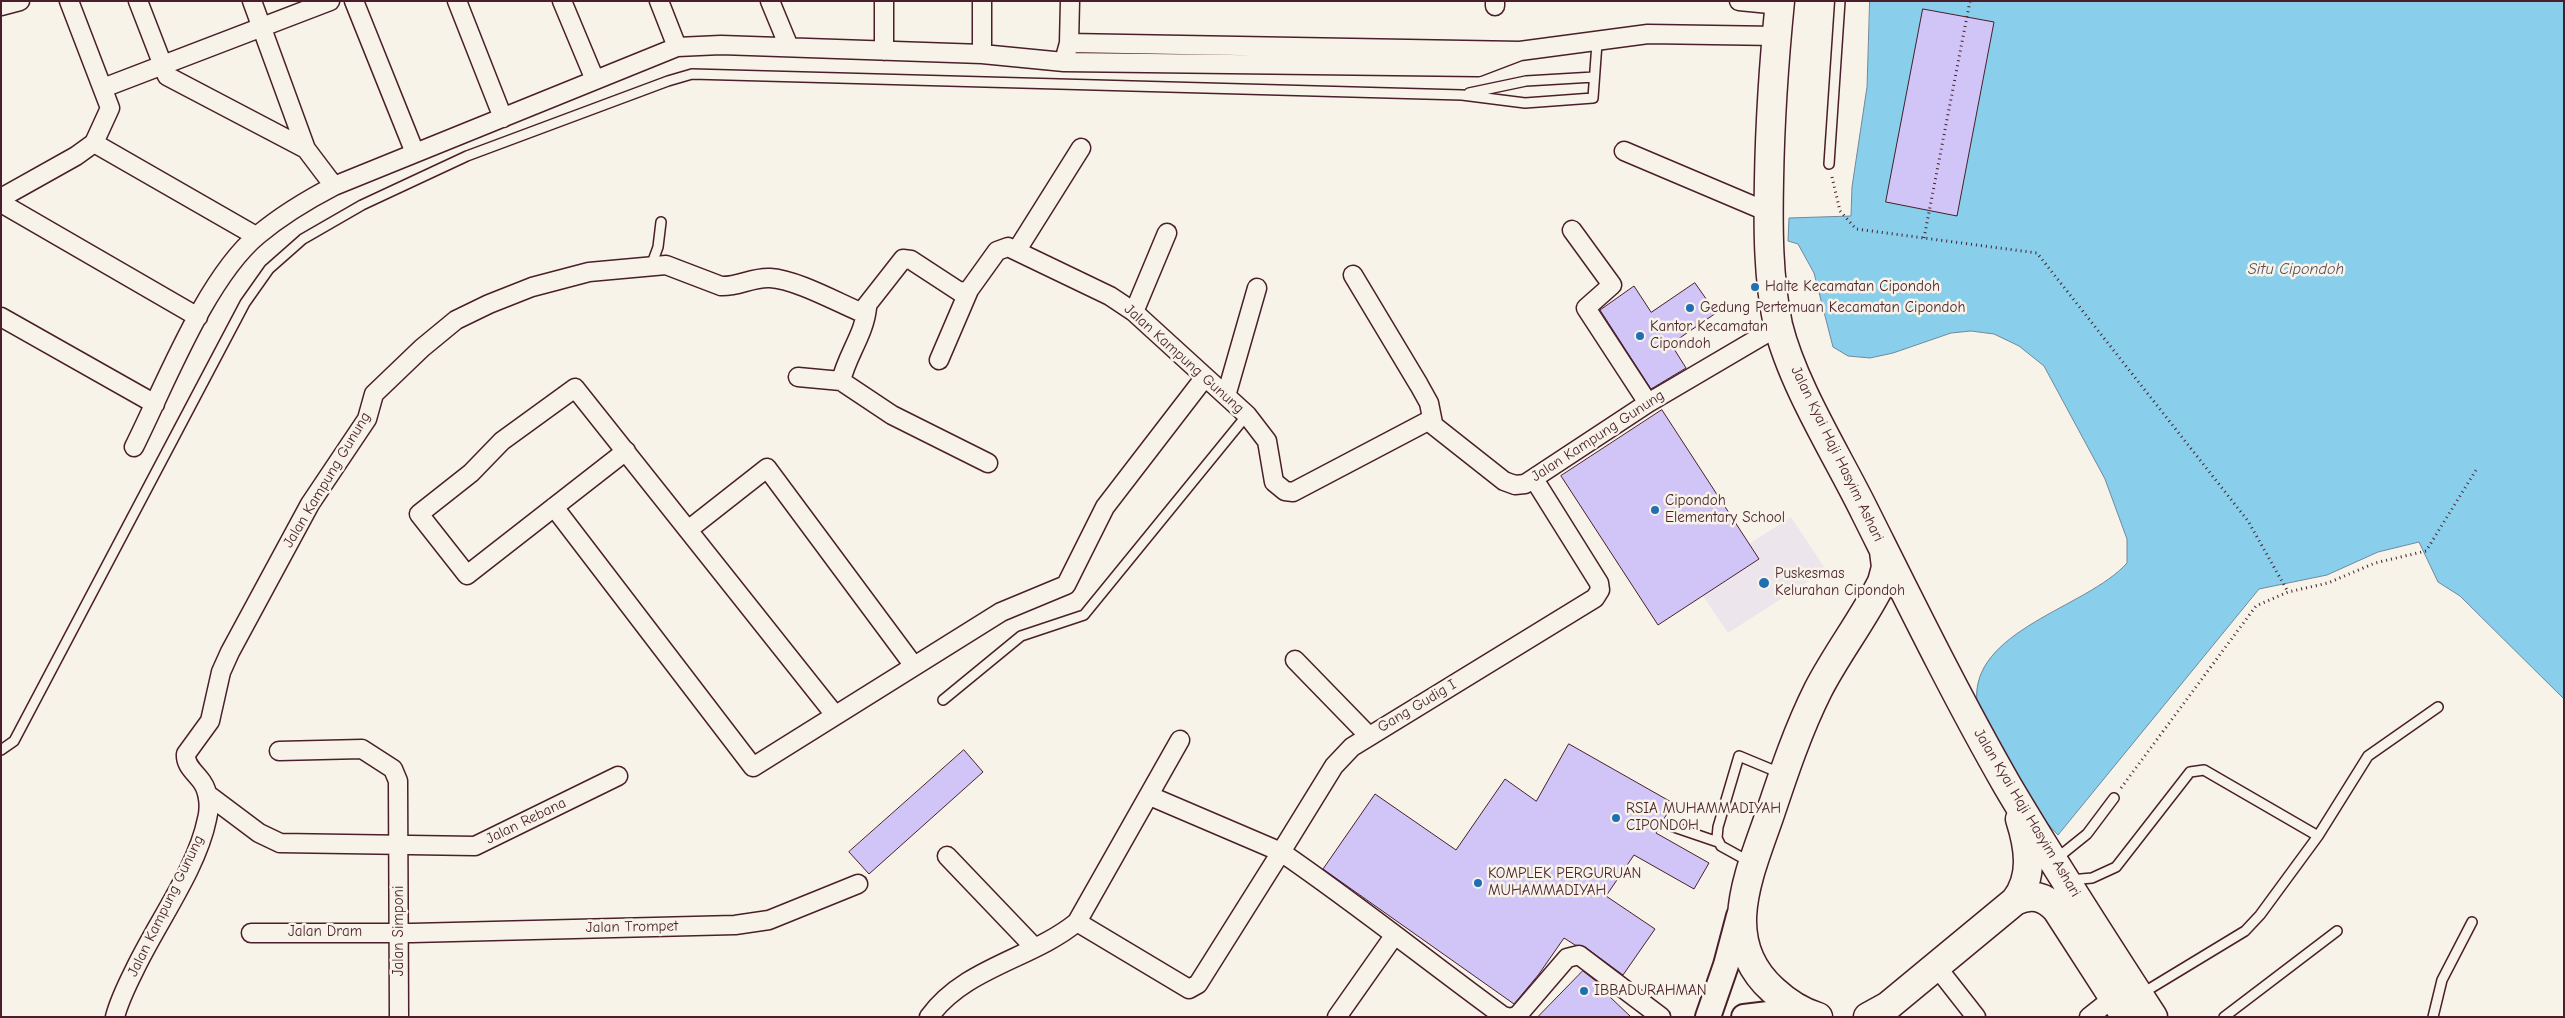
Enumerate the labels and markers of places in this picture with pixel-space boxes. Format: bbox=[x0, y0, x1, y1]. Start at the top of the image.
place label: Halte Kecamatan Cipondoh bbox=[1765, 278, 1940, 296]
marker: Halte Kecamatan Cipondoh bbox=[1749, 281, 1761, 293]
place label: Gedung Pertemuan Kecamatan Cipondoh bbox=[1700, 299, 1966, 317]
marker: Gedung Pertemuan Kecamatan Cipondoh bbox=[1684, 302, 1696, 314]
place label: Kantor Kecamatan Cipondoh bbox=[1650, 318, 1768, 353]
marker: Kantor Kecamatan Cipondoh bbox=[1634, 330, 1646, 342]
place label: Cipondoh Elementary School bbox=[1665, 492, 1785, 527]
marker: Cipondoh Elementary School bbox=[1649, 504, 1661, 516]
place label: Puskesmas Kelurahan Cipondoh bbox=[1775, 565, 1905, 600]
marker: Puskesmas Kelurahan Cipondoh bbox=[1757, 576, 1771, 590]
place label: RSIA MUHAMMADIYAH CIPONDOH bbox=[1626, 800, 1781, 835]
marker: RSIA MUHAMMADIYAH CIPONDOH bbox=[1610, 812, 1622, 824]
place label: KOMPLEK PERGURUAN MUHAMMADIYAH bbox=[1488, 865, 1641, 900]
marker: KOMPLEK PERGURUAN MUHAMMADIYAH bbox=[1472, 877, 1484, 889]
place label: IBBADURAHMAN bbox=[1594, 982, 1707, 1000]
marker: IBBADURAHMAN bbox=[1578, 985, 1590, 997]

